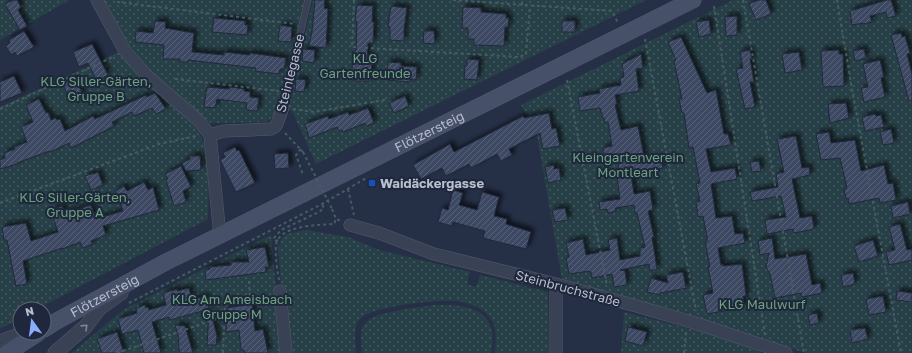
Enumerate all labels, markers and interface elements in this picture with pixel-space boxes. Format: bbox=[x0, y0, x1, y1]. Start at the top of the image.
street label: Steinlegasse bbox=[272, 32, 308, 114]
park label: KLG Gartenfreunde bbox=[319, 50, 411, 81]
park label: KLG Siller-Gärten, Gruppe B bbox=[40, 73, 152, 104]
street label: Flötzersteig bbox=[392, 107, 466, 155]
park label: Kleingartenverein Montleart bbox=[572, 149, 684, 180]
place label: Waidäckergasse bbox=[380, 175, 484, 191]
marker: Waidäckergasse bbox=[367, 178, 377, 188]
park label: KLG Siller-Gärten, Gruppe A bbox=[19, 189, 131, 220]
street label: Steinbruchstraße bbox=[514, 266, 622, 310]
street label: Flötzersteig bbox=[67, 270, 141, 320]
park label: KLG Am Ameisbach Gruppe M bbox=[172, 291, 292, 322]
park label: KLG Maulwurf bbox=[718, 296, 806, 312]
north arrow bbox=[12, 301, 52, 341]
text: N bbox=[24, 303, 35, 318]
one-way arrow bbox=[80, 324, 88, 332]

